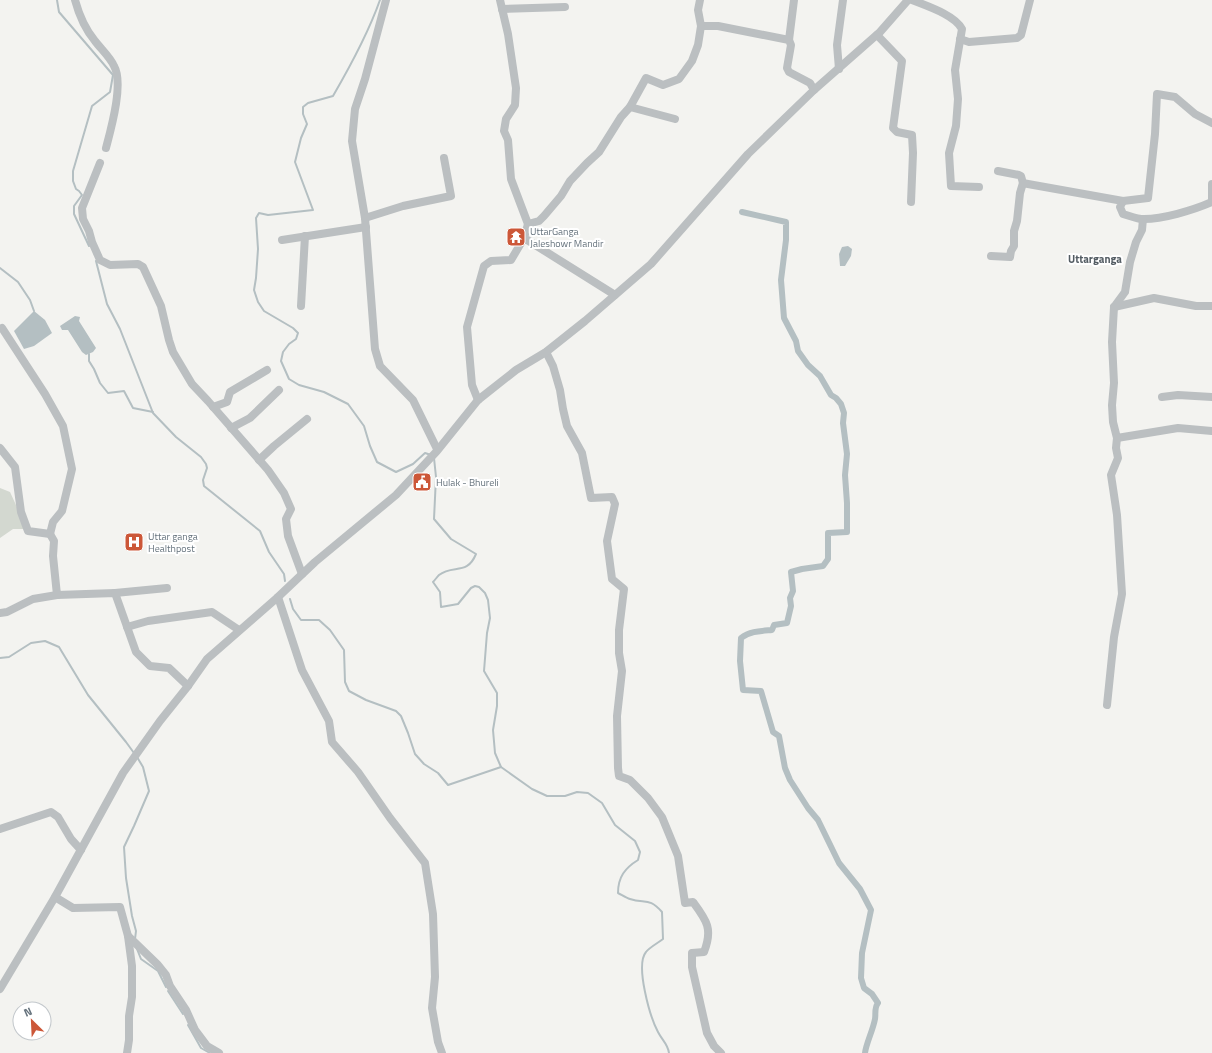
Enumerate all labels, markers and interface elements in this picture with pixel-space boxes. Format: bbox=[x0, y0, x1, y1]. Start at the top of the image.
place label: UttarGanga Jaleshowr Mandir bbox=[530, 224, 604, 251]
temple icon: UttarGanga Jaleshowr Mandir bbox=[505, 226, 527, 248]
district label: Uttarganga bbox=[1068, 251, 1122, 267]
public building icon: Hulak - Bhureli bbox=[411, 471, 433, 493]
place label: Hulak - Bhureli bbox=[436, 475, 499, 490]
place label: Uttar ganga Healthpost bbox=[148, 529, 198, 556]
hospital icon: Uttar ganga Healthpost bbox=[123, 531, 145, 553]
north arrow bbox=[12, 1001, 52, 1041]
text: N bbox=[21, 1003, 35, 1021]

